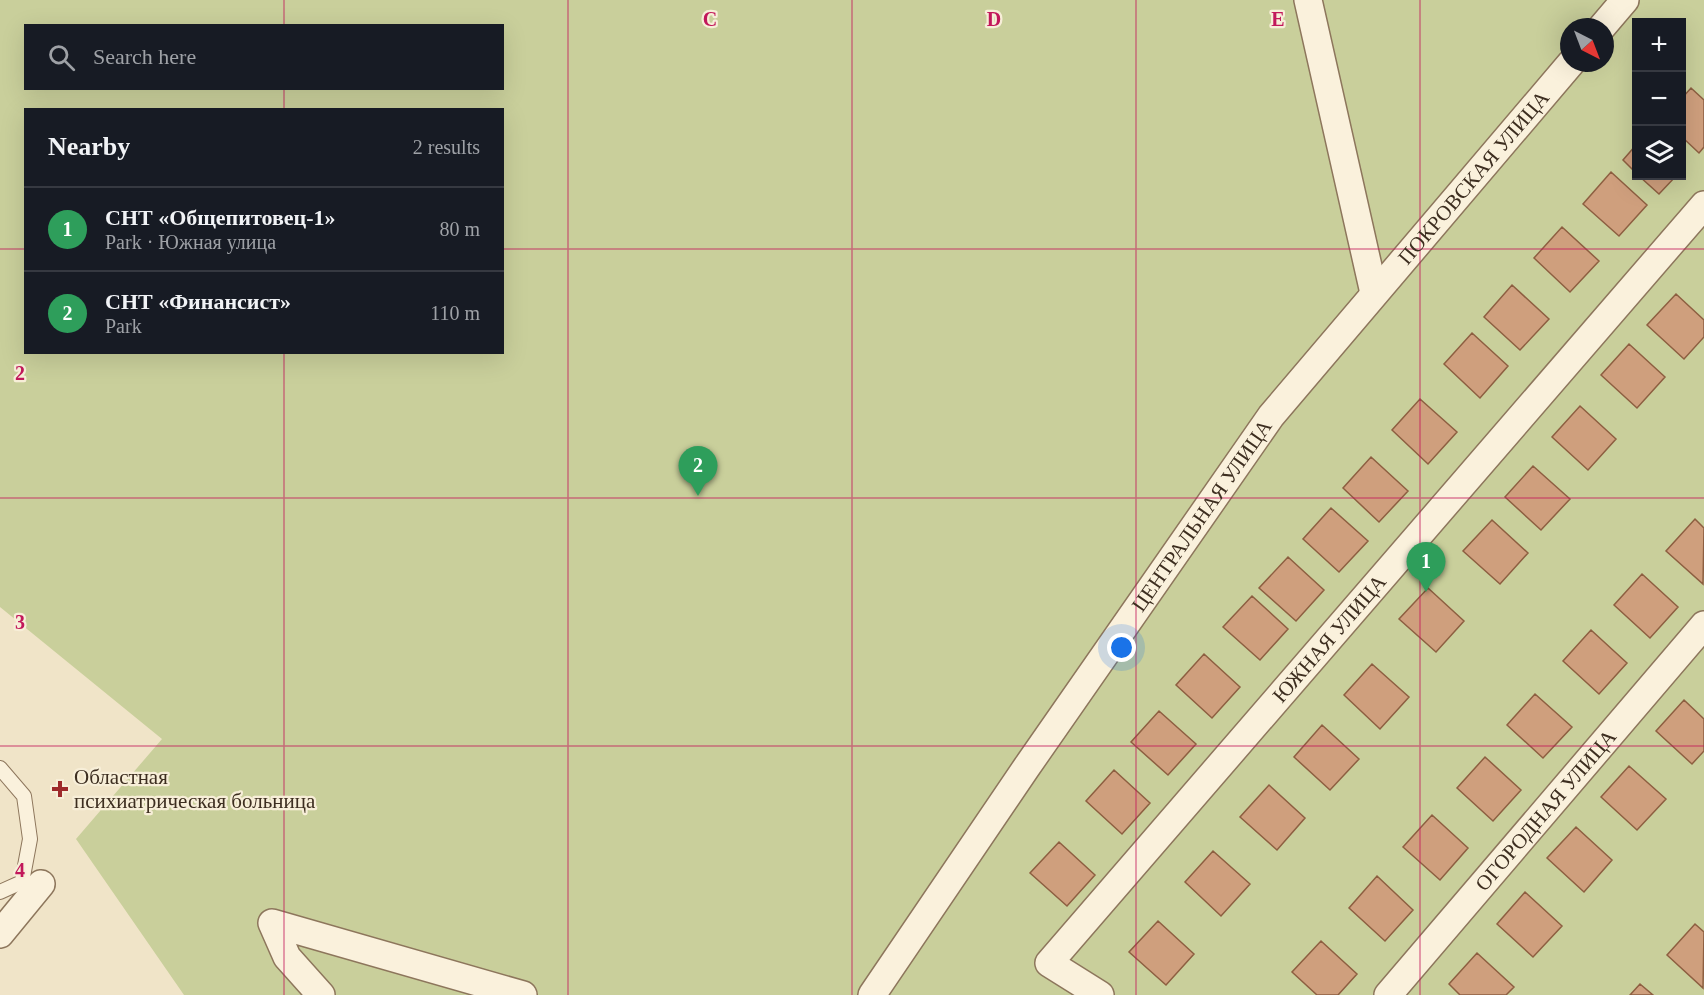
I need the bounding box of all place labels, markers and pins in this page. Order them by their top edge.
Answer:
pin: 2 [678,446,718,496]
pin: 1 [1406,542,1446,592]
place label: Областная психиатрическая больница [74,765,316,813]
marker: Областная психиатрическая больница [51,780,69,798]

